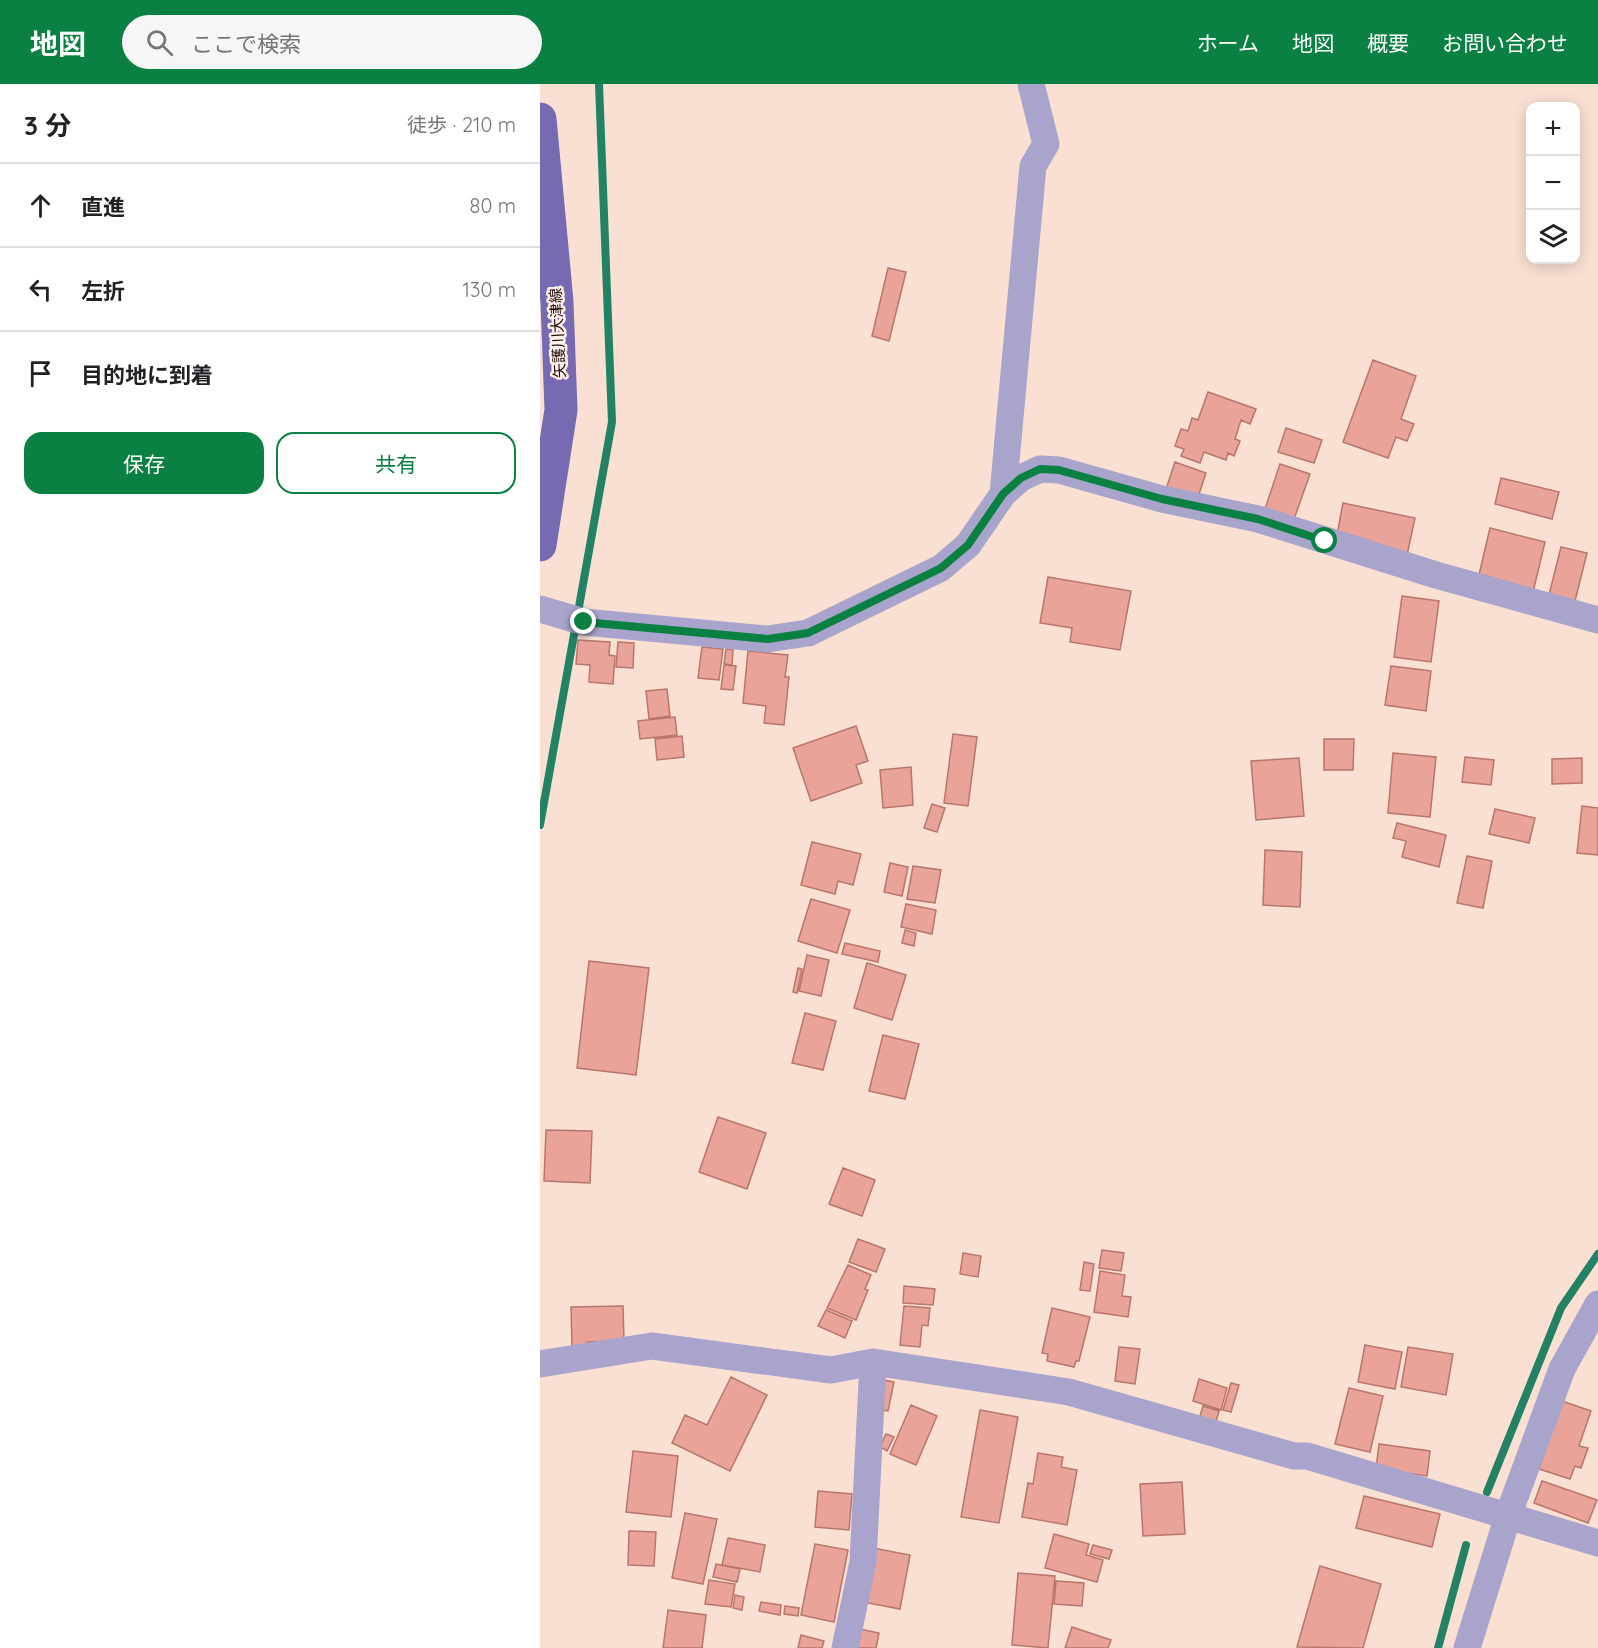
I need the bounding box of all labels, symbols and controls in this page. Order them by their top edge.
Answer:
search box [122,15,542,69]
text: 地図 [30,26,86,61]
icon: search [143,26,176,59]
text: ここで検索 [191,30,301,58]
text: ホーム [1197,30,1259,56]
text: 地図 [1292,30,1334,56]
text: 概要 [1367,30,1409,56]
text: お問い合わせ [1442,30,1568,56]
map controls [1526,102,1580,264]
button: + [1526,102,1580,156]
text: 3 分 [24,109,71,142]
text: 徒歩 · 210 m [407,112,516,137]
button: − [1526,156,1580,210]
icon: ahead [24,189,57,222]
text: 直進 [81,193,125,221]
text: 80 m [470,193,516,218]
button: layers [1526,210,1580,264]
icon: left [24,273,57,306]
text: 左折 [81,277,125,305]
text: 130 m [463,277,516,302]
street label: 矢護川大津線 [546,288,569,378]
icon: arrive [24,357,57,390]
text: 目的地に到着 [81,361,213,389]
button: 保存 [24,432,264,494]
button: 共有 [276,432,516,494]
route start [1311,527,1337,553]
route end [570,608,596,634]

